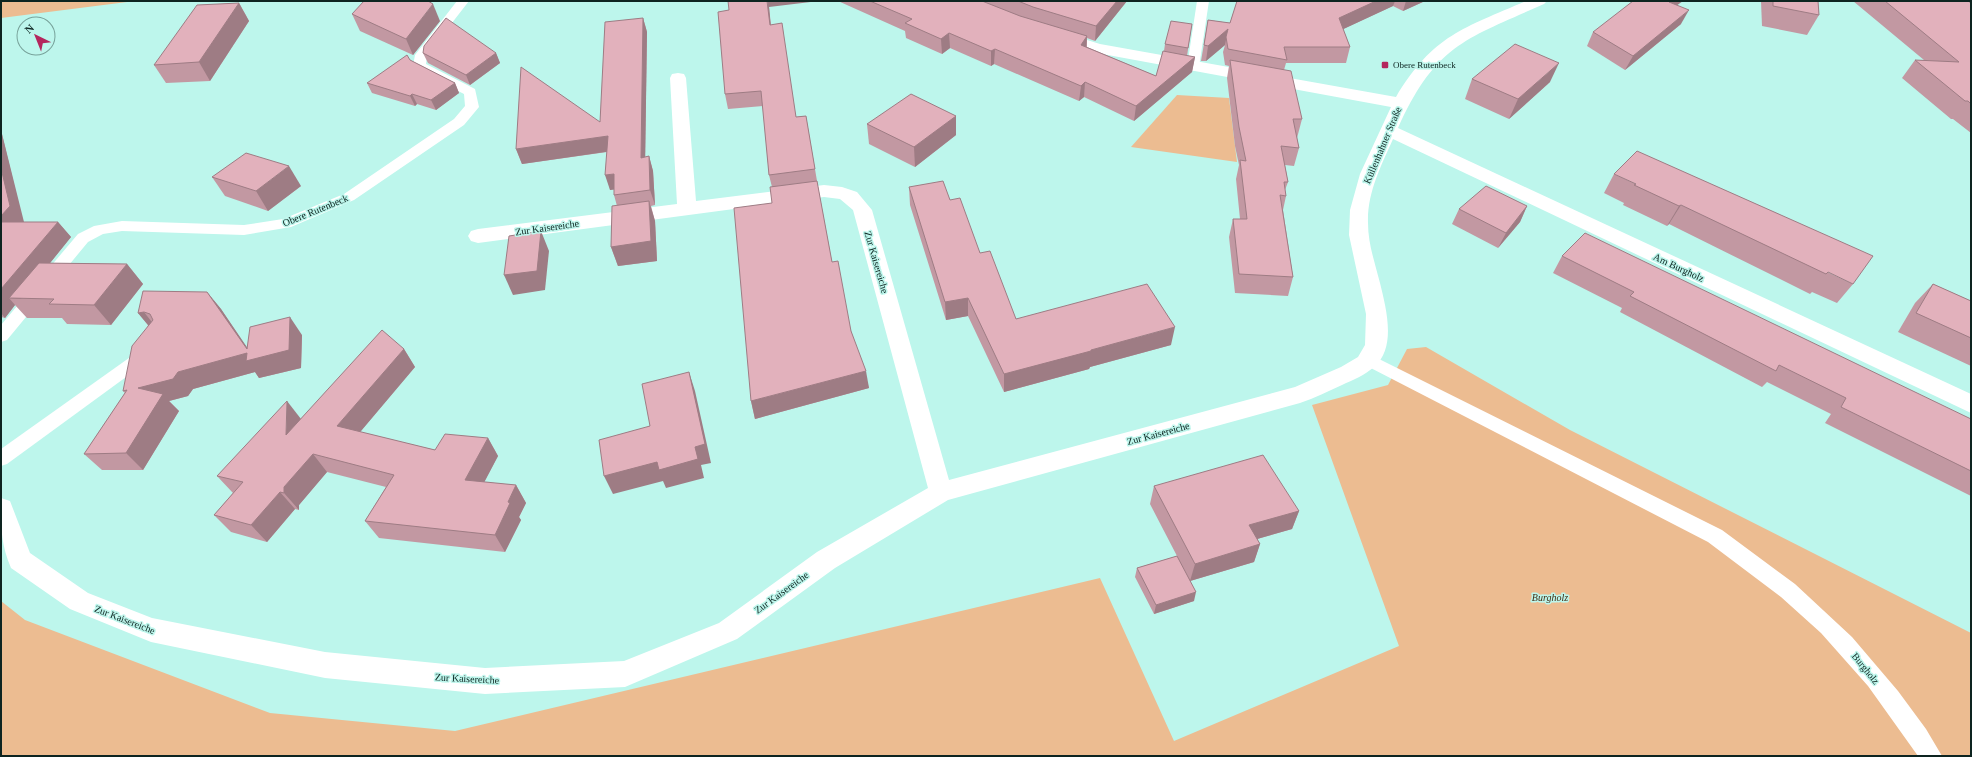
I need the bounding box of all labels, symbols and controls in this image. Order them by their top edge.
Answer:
north arrow [16,16,56,56]
text: N [22,22,36,36]
marker: Obere Rutenbeck [1380,60,1390,70]
place label: Obere Rutenbeck [1393,60,1456,70]
street label: Küllenhahner Straße [1361,105,1404,185]
street label: Obere Rutenbeck [281,192,350,229]
street label: Zur Kaisereiche [515,218,580,237]
street label: Zur Kaisereiche [862,230,891,295]
street label: Am Burgholz [1652,251,1706,284]
street label: Zur Kaisereiche [1126,420,1191,447]
street label: Zur Kaisereiche [752,569,811,616]
park label: Burgholz [1532,592,1568,603]
street label: Zur Kaisereiche [93,603,157,636]
street label: Burgholz [1850,650,1882,687]
street label: Zur Kaisereiche [435,671,500,686]

